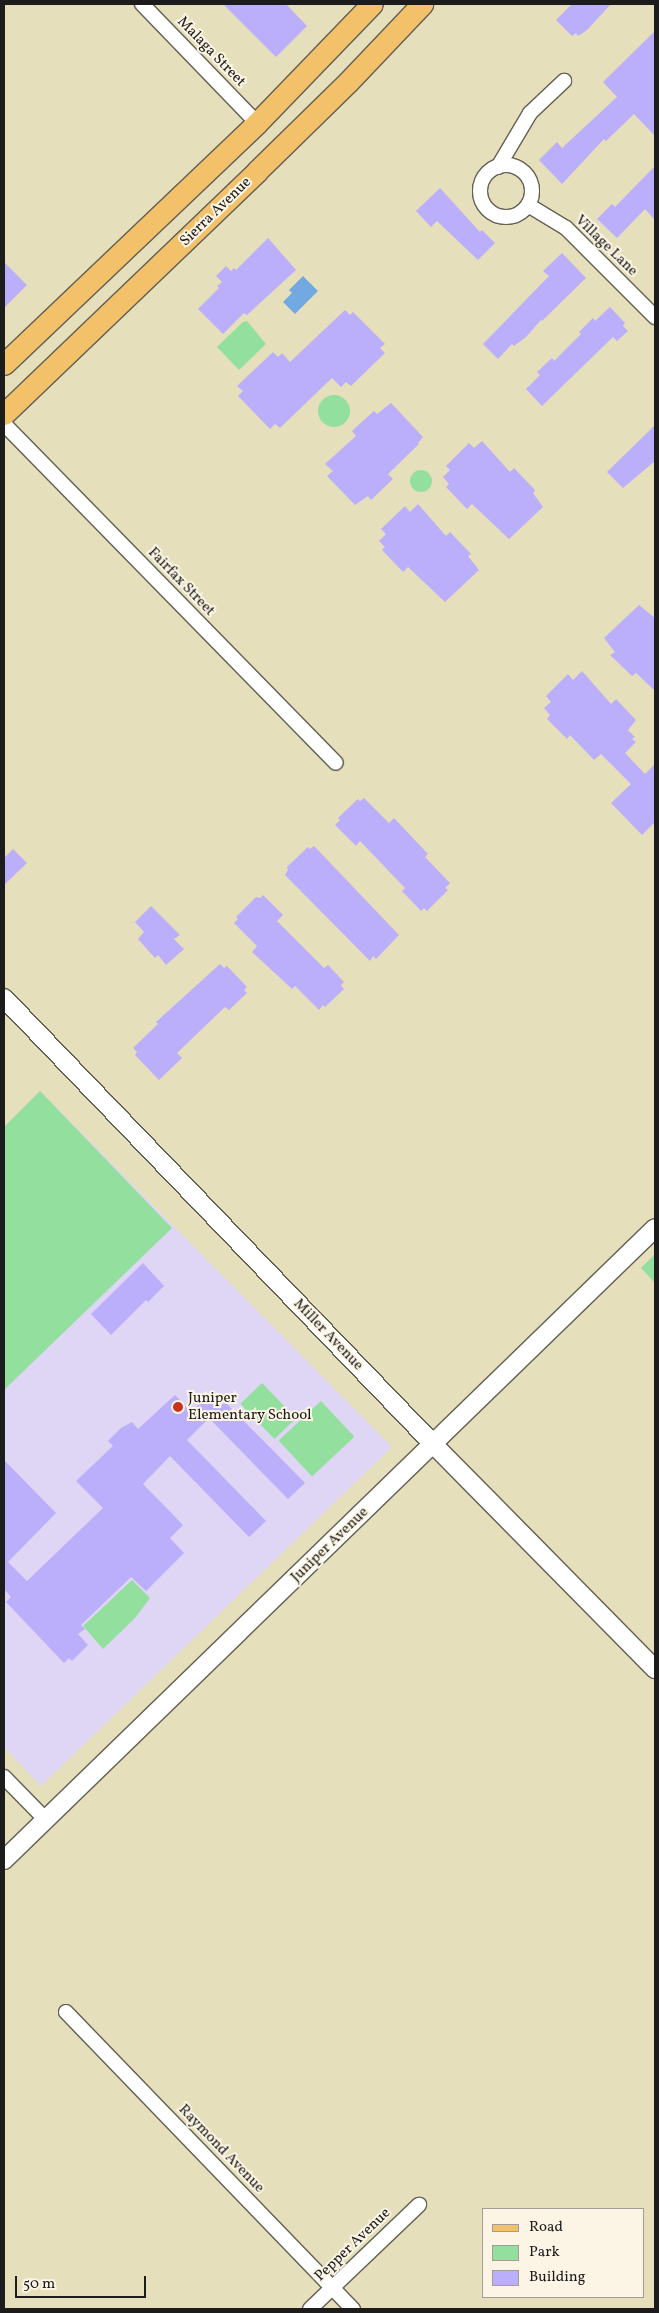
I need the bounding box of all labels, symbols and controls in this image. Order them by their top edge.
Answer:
street label: Malaga Street [173,13,249,91]
street label: Sierra Avenue [177,174,255,250]
street label: Village Lane [571,212,641,280]
street label: Fairfax Street [144,544,218,620]
street label: Miller Avenue [289,1295,367,1375]
place label: Juniper Elementary School [188,1389,312,1424]
marker: Juniper Elementary School [172,1401,184,1413]
street label: Juniper Avenue [287,1503,373,1587]
street label: Raymond Avenue [174,2101,268,2197]
street label: Pepper Avenue [311,2204,395,2286]
legend [482,2208,644,2298]
text: Road [529,2217,563,2238]
text: Park [529,2242,560,2263]
scale bar [18,2266,149,2298]
text: Building [529,2267,585,2288]
text: 50 m [23,2274,55,2295]

